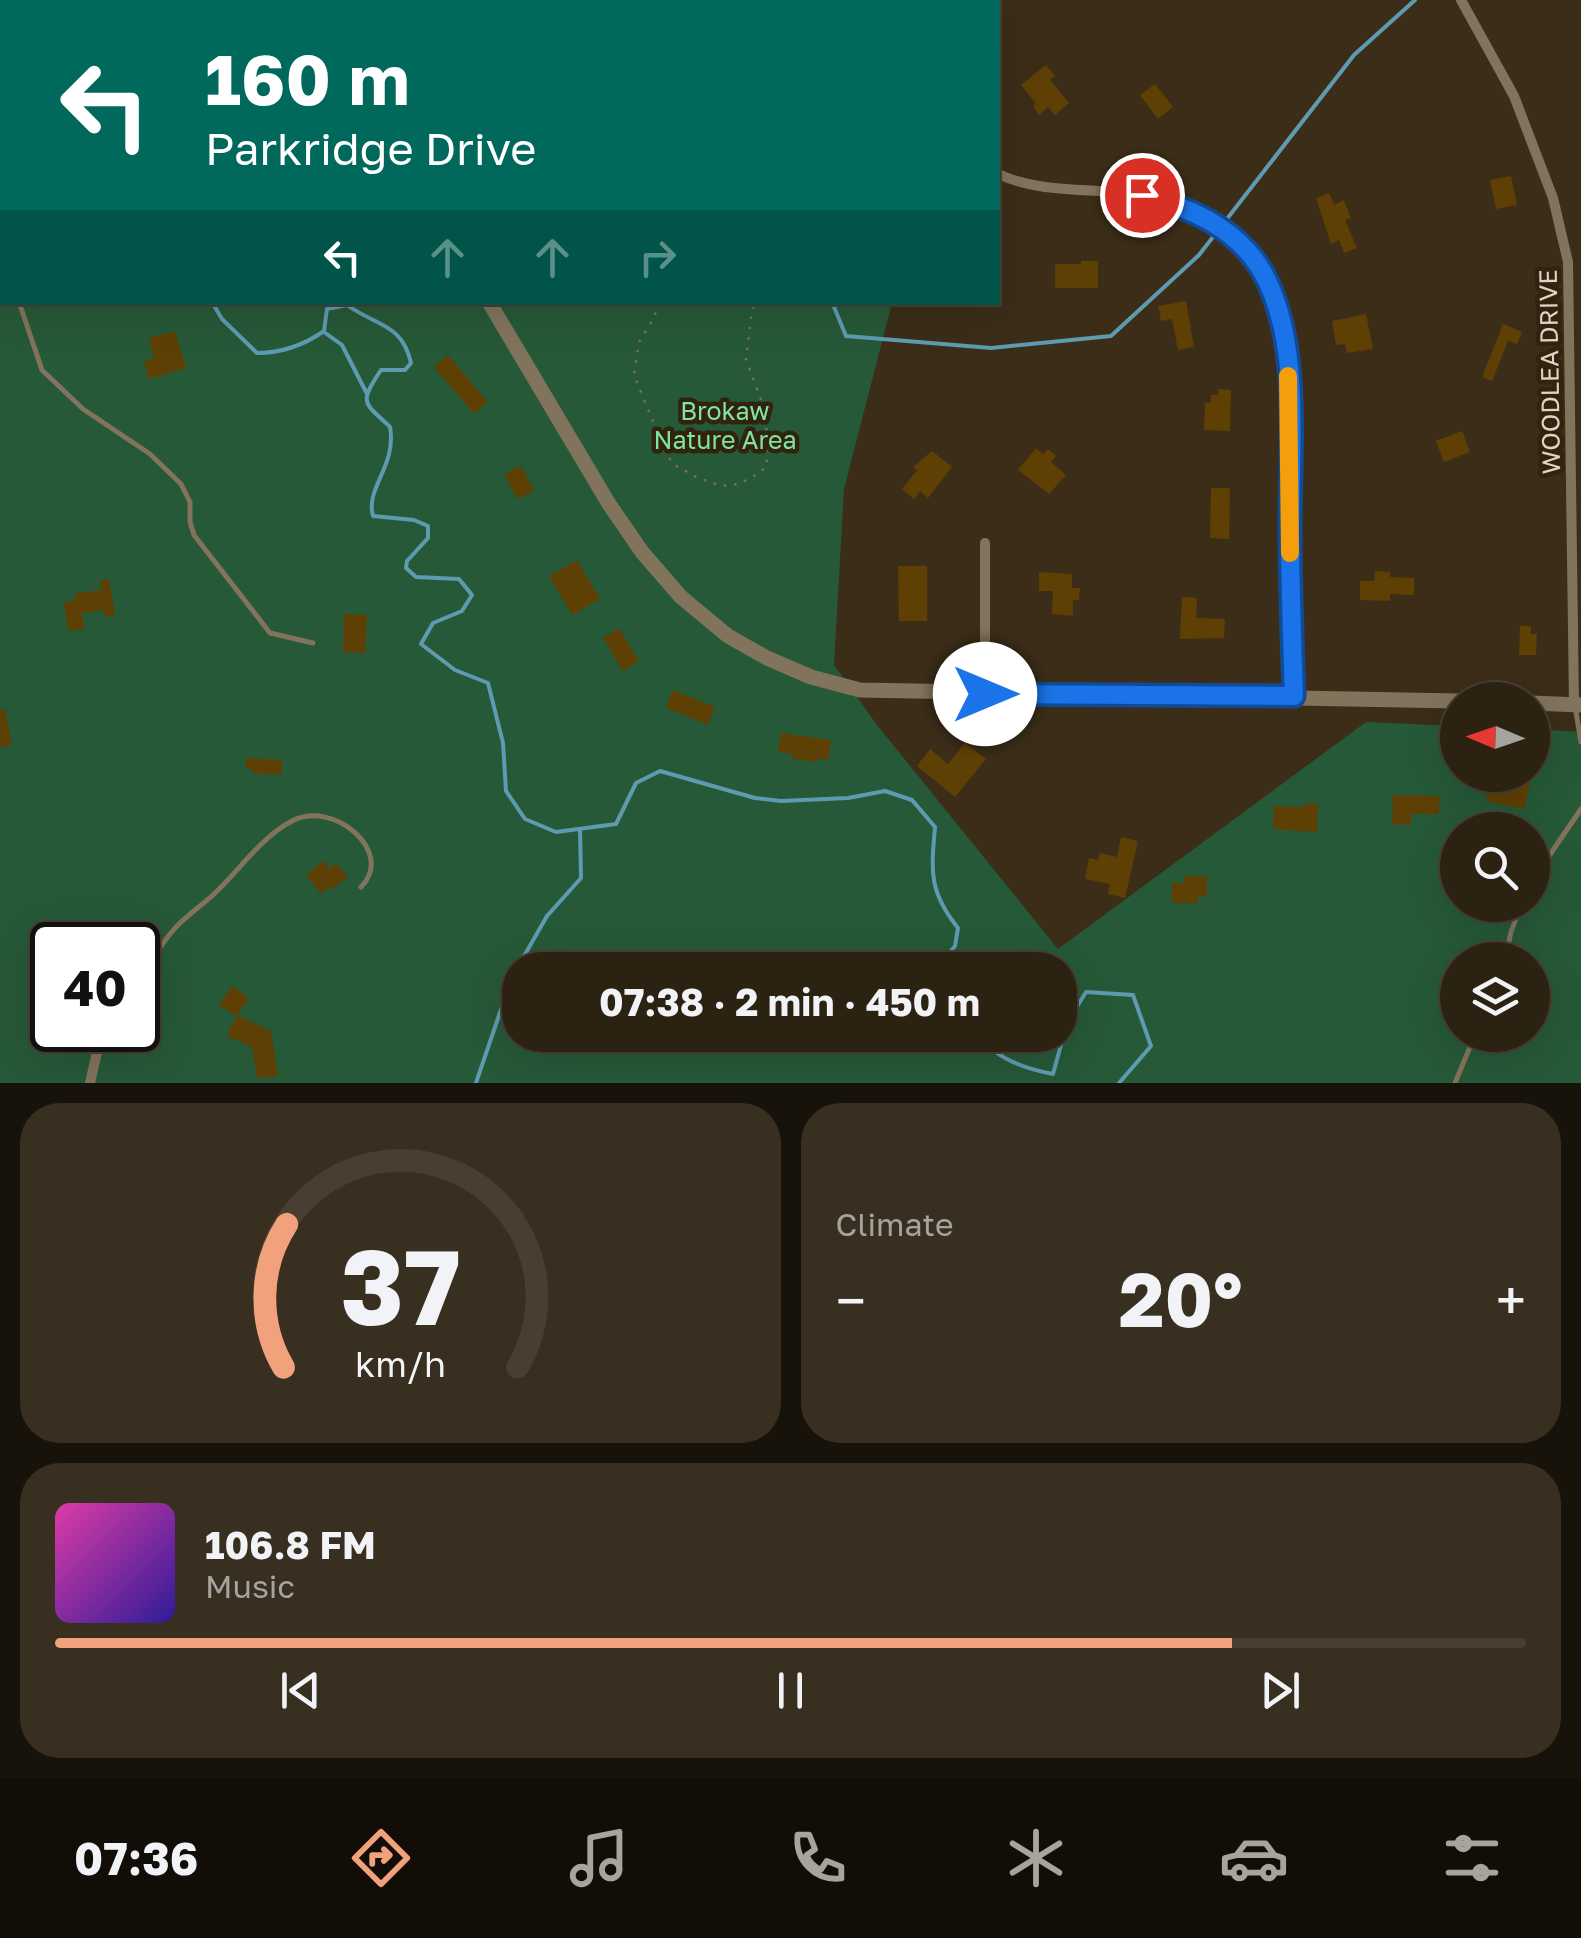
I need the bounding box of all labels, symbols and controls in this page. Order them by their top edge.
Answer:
text: 160 m [205,36,410,120]
icon: left [40,40,170,170]
text: Parkridge Drive [205,121,536,175]
pin [1100,153,1185,238]
icon: arrive [1115,168,1170,223]
icon: left [315,230,370,285]
icon: ahead [420,230,475,285]
icon: ahead [525,230,580,285]
icon: right [630,230,685,285]
street label: WOODLEA DRIVE [1532,269,1566,475]
park label: Brokaw Nature Area [653,395,797,455]
position arrow [933,642,1037,746]
north arrow [1440,682,1550,792]
map controls [1440,682,1550,1052]
button: search [1440,812,1550,922]
speed limit sign: 40 [30,922,160,1052]
button: layers [1440,942,1550,1052]
text: 07:38 · 2 min · 450 m [599,979,980,1024]
text: Climate [836,1205,954,1243]
text: 37 [340,1223,460,1348]
text: 20° [1119,1253,1243,1344]
text: − [836,1267,866,1333]
text: + [1496,1267,1526,1333]
text: km/h [355,1342,446,1385]
text: 106.8 FM [205,1522,376,1567]
text: Music [205,1567,295,1605]
icon: previous [273,1663,328,1718]
icon: pause [763,1663,818,1718]
icon: next [1253,1663,1308,1718]
icon: directions [346,1823,416,1893]
icon: music [564,1823,634,1893]
icon: phone [783,1823,853,1893]
icon: climate [1001,1823,1071,1893]
icon: car [1219,1823,1289,1893]
icon: filters [1437,1823,1507,1893]
text: 07:36 [74,1831,198,1885]

